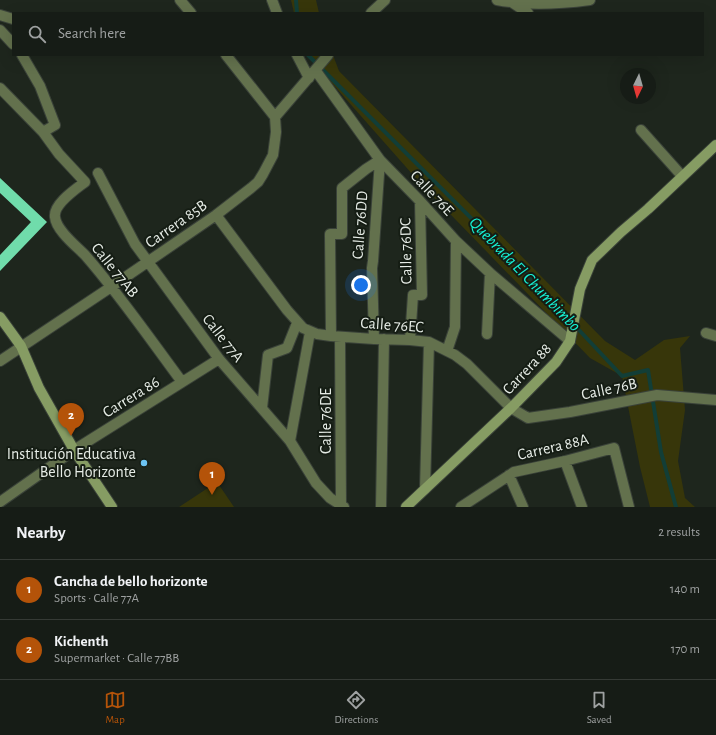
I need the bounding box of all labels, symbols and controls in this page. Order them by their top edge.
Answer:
search box [12,12,704,56]
icon: search [26,23,48,45]
text: Search here [58,26,126,41]
north arrow [620,68,656,104]
street label: Calle 76E [407,167,457,219]
street label: Calle 76DD [350,190,370,260]
street label: Carrera 85B [142,197,210,251]
water label: Quebrada El Chumbimbo [465,214,584,335]
street label: Calle 76DC [397,218,415,284]
street label: Calle 77AB [88,240,142,300]
your location [351,275,371,295]
street label: Calle 77A [199,311,247,365]
street label: Calle 76EC [360,315,424,335]
street label: Carrera 88 [500,340,554,398]
street label: Carrera 86 [100,373,162,421]
street label: Calle 76B [580,375,638,403]
street label: Calle 76DE [318,388,334,454]
pin: 2 [58,403,84,436]
street label: Carrera 88A [516,431,590,463]
place label: Institución Educativa Bello Horizonte [7,446,136,480]
marker: Institución Educativa Bello Horizonte [139,458,149,468]
pin: 1 [199,462,225,495]
text: Nearby [16,524,66,541]
text: 2 results [658,526,700,539]
text: Cancha de bello horizonte [54,574,208,589]
text: 1 [27,583,31,596]
text: 140 m [670,583,700,596]
text: Sports · Calle 77A [54,592,139,605]
text: Kichenth [54,634,108,649]
text: 2 [26,643,32,656]
text: 170 m [671,643,700,656]
text: Supermarket · Calle 77BB [54,652,179,665]
tab: Map [104,689,126,726]
tab: Directions [334,689,378,726]
tab: Saved [587,689,612,726]

